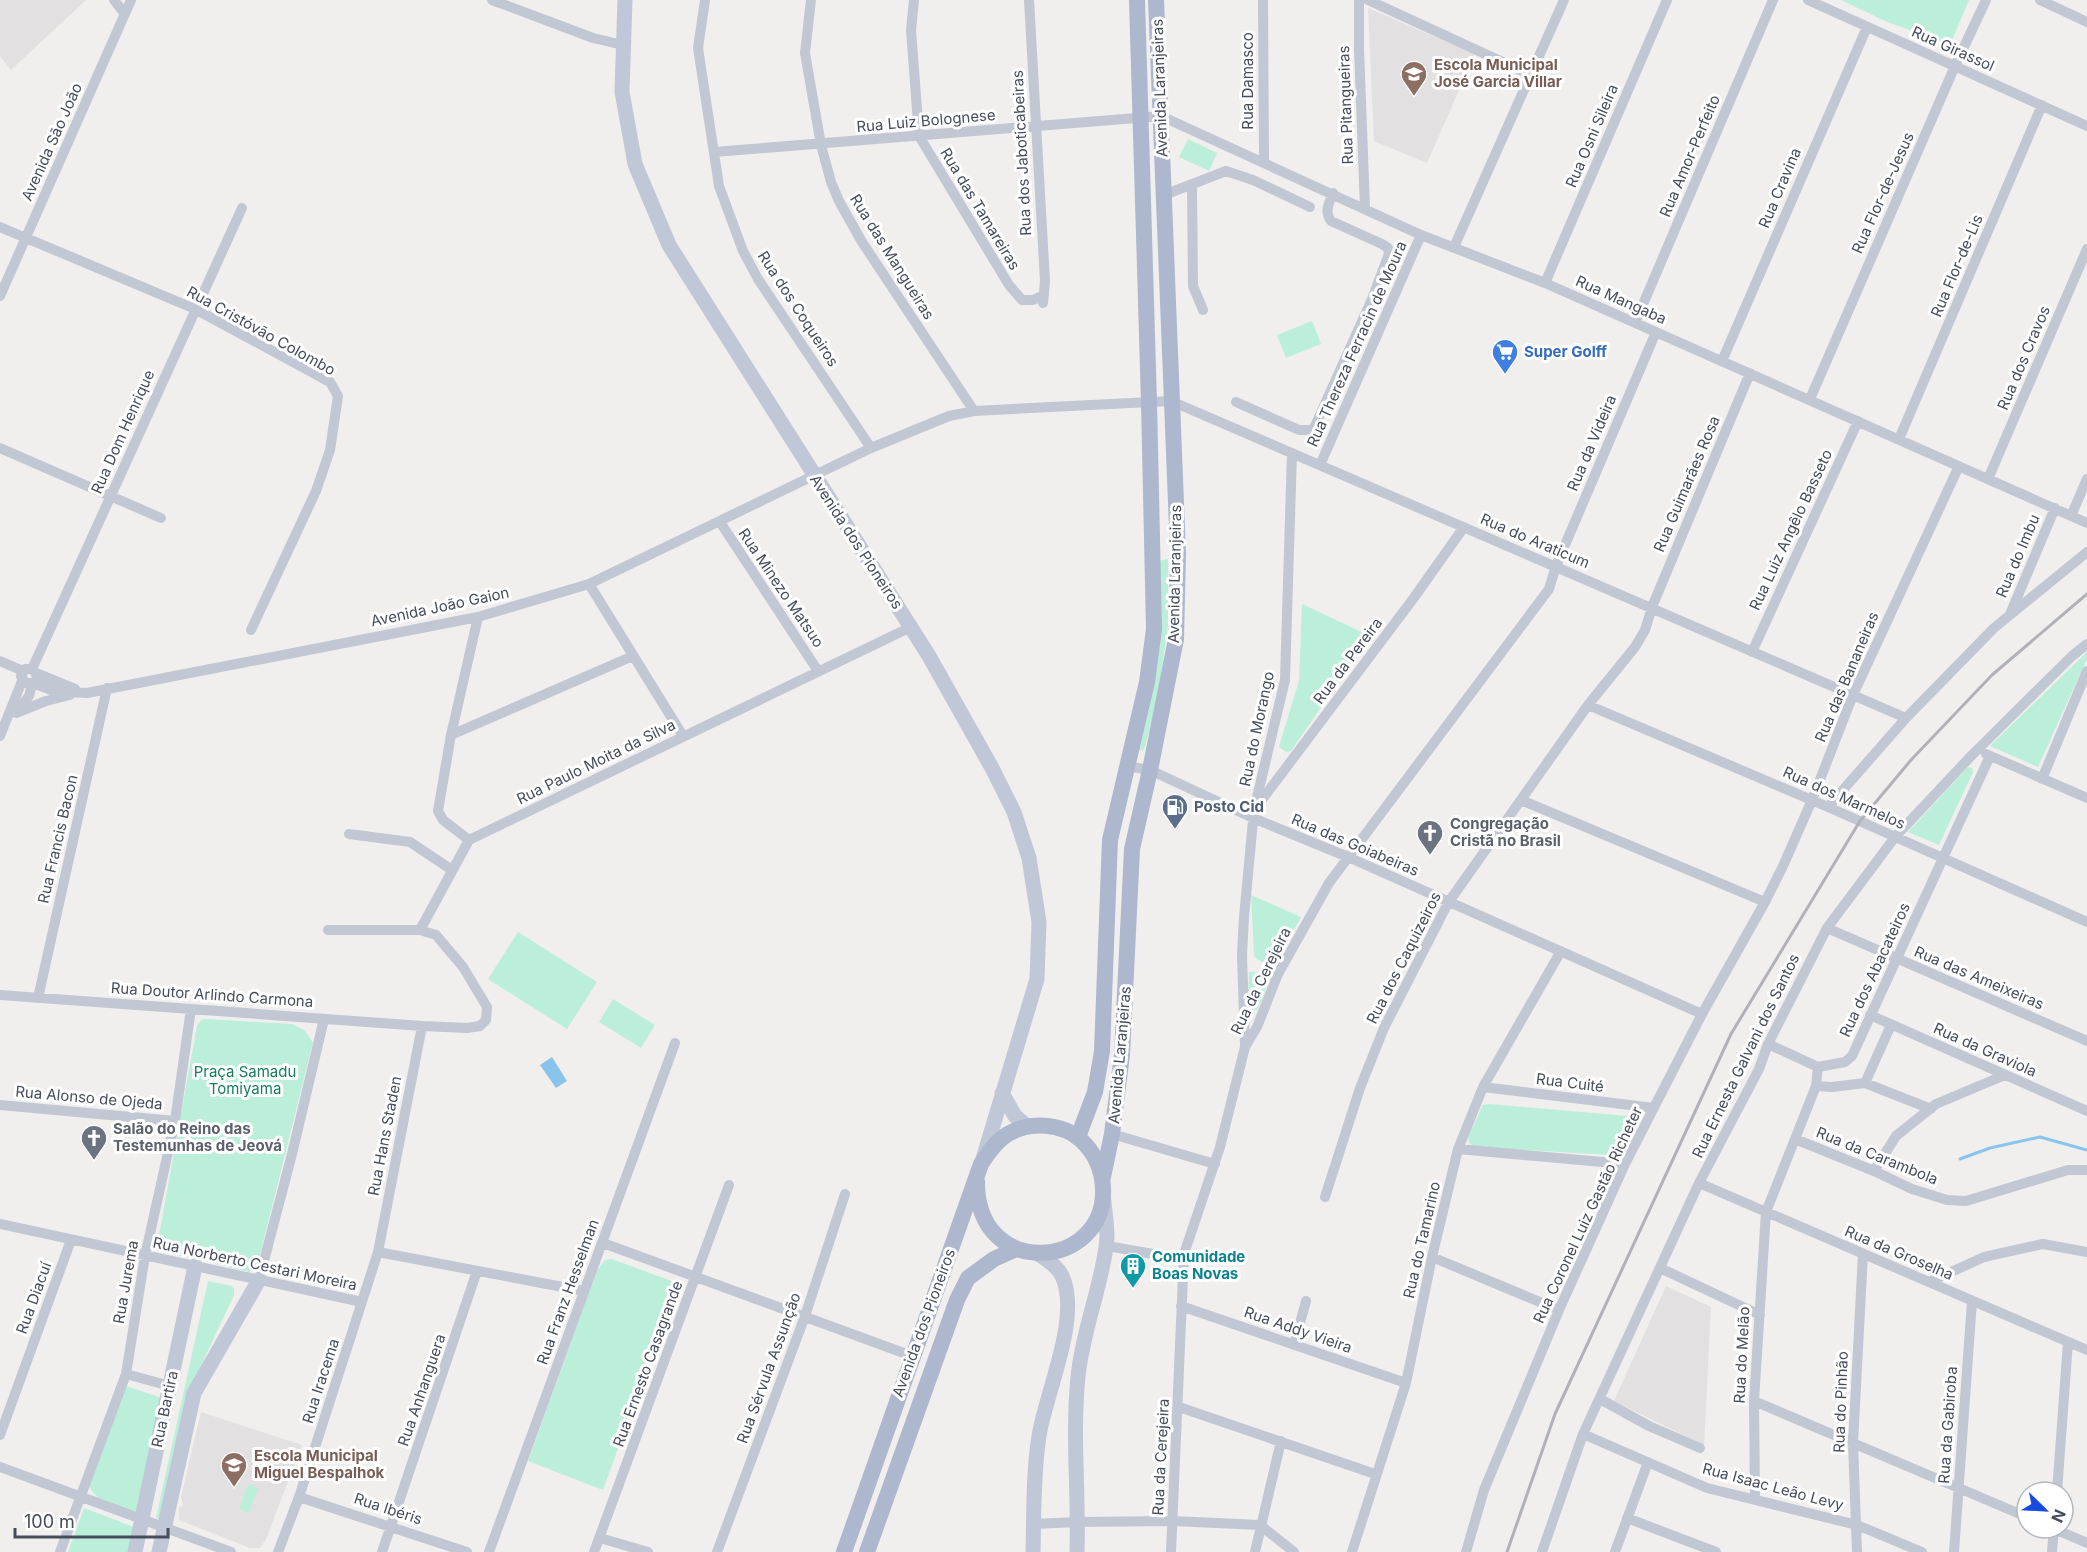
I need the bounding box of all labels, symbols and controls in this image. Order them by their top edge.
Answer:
street label: Avenida Laranjeiras [1148,18,1171,157]
street label: Rua Girassol [1909,22,1998,75]
street label: Rua Damasco [1238,32,1257,130]
street label: Rua Pitangueiras [1334,45,1357,165]
place label: Escola Municipal José Garcia Villar [1434,55,1562,91]
school or university icon: Escola Municipal José Garcia Villar [1399,59,1429,97]
street label: Rua dos Jaboticabeiras [1008,70,1035,236]
street label: Avenida São João [17,80,86,204]
street label: Rua Osni Sileira [1561,81,1622,190]
street label: Rua Amor-Perfeito [1655,92,1724,220]
street label: Rua Luiz Bolognese [856,105,996,136]
street label: Rua Flor-de-Jesus [1847,129,1918,256]
street label: Rua das Tamareiras [936,144,1024,273]
street label: Rua Cravina [1754,145,1805,231]
street label: Rua das Mangueiras [846,191,939,323]
street label: Rua Flor-de-Lis [1926,212,1987,320]
street label: Rua Thereza Ferracin de Moura [1302,238,1411,450]
street label: Rua dos Coqueiros [754,247,843,370]
street label: Rua Mangaba [1573,271,1670,328]
street label: Rua Cristóvão Colombo [184,282,339,379]
street label: Rua dos Cravos [1993,303,2054,413]
supermarket icon: Super Golff [1490,337,1520,375]
place label: Super Golff [1524,342,1607,361]
street label: Rua Dom Henrique [87,367,158,497]
street label: Rua da Videira [1563,392,1620,494]
street label: Rua Guimarães Rosa [1649,413,1724,555]
street label: Rua Luiz Angêlo Basseto [1745,446,1836,613]
street label: Avenida dos Pioneiros [806,471,907,613]
street label: Avenida Laranjeiras [1164,505,1185,643]
street label: Rua do Araticum [1478,509,1593,572]
street label: Rua do Imbu [1991,511,2044,600]
street label: Rua Minezo Matsuo [735,525,828,651]
street label: Avenida João Gaion [369,583,511,630]
street label: Rua das Bananeiras [1811,609,1883,745]
street label: Rua da Pereira [1309,614,1386,708]
street label: Rua do Morango [1235,670,1278,788]
street label: Rua Paulo Moita da Silva [513,715,678,808]
street label: Rua dos Marmelos [1780,762,1908,833]
street label: Rua Francis Bacon [33,773,82,905]
fuel station icon: Posto Cid [1160,792,1190,830]
place label: Posto Cid [1194,797,1264,816]
street label: Rua das Goiabeiras [1289,809,1422,880]
place label: Congregação Cristã no Brasil [1450,814,1561,850]
church icon: Congregação Cristã no Brasil [1415,818,1445,856]
street label: Rua dos Caquizeiros [1362,889,1445,1027]
street label: Rua dos Abacateiros [1835,899,1914,1040]
street label: Rua da Cerejeira [1226,924,1295,1037]
street label: Rua das Ameixeiras [1912,942,2047,1013]
street label: Rua Ernesta Galvani dos Santos [1688,950,1803,1161]
street label: Rua Doutor Arlindo Carmona [110,978,314,1011]
street label: Avenida Laranjeiras [1104,985,1135,1125]
street label: Rua da Graviola [1931,1018,2040,1081]
park label: Praça Samadu Tomiyama [194,1062,296,1098]
street label: Rua Cuité [1535,1069,1605,1096]
street label: Rua Hans Staden [364,1074,405,1197]
street label: Rua Alonso de Ojeda [15,1082,163,1113]
street label: Rua Coronel Luiz Gastão Richeter [1529,1103,1646,1326]
place label: Salão do Reino das Testemunhas de Jeová [113,1119,282,1155]
street label: Rua da Carambola [1813,1122,1941,1189]
church icon: Salão do Reino das Testemunhas de Jeová [79,1123,109,1161]
street label: Rua do Tamarino [1399,1180,1444,1300]
street label: Rua Franz Hesselman [532,1216,603,1367]
street label: Rua da Groselha [1842,1221,1956,1284]
street label: Rua Norberto Cestari Moreira [151,1233,359,1294]
street label: Rua Jurema [109,1239,142,1325]
street label: Avenida dos Pioneiros [888,1246,959,1400]
place label: Comunidade Boas Novas [1152,1247,1245,1283]
building icon: Comunidade Boas Novas [1118,1251,1148,1289]
street label: Rua Diacuí [12,1259,55,1336]
street label: Rua Ernesto Casagrande [609,1278,686,1449]
street label: Rua Sérvula Assunção [732,1290,805,1446]
street label: Rua Addy Vieira [1242,1302,1355,1357]
street label: Rua do Melão [1729,1306,1754,1404]
street label: Rua Anhanguera [393,1331,450,1448]
street label: Rua Iracema [298,1336,343,1426]
street label: Rua do Pinhão [1829,1351,1852,1453]
street label: Rua da Gabiroba [1934,1366,1961,1484]
street label: Rua Bartira [147,1369,182,1449]
street label: Rua da Cerejeira [1148,1398,1173,1516]
place label: Escola Municipal Miguel Bespalhok [254,1446,385,1482]
school or university icon: Escola Municipal Miguel Bespalhok [219,1450,249,1488]
street label: Rua Isaac Leão Levy [1700,1459,1846,1515]
north arrow [2015,1480,2075,1540]
street label: Rua Ibéris [352,1489,425,1528]
scale bar [15,1501,168,1539]
text: N [2047,1506,2070,1526]
text: 100 m [24,1511,75,1532]

